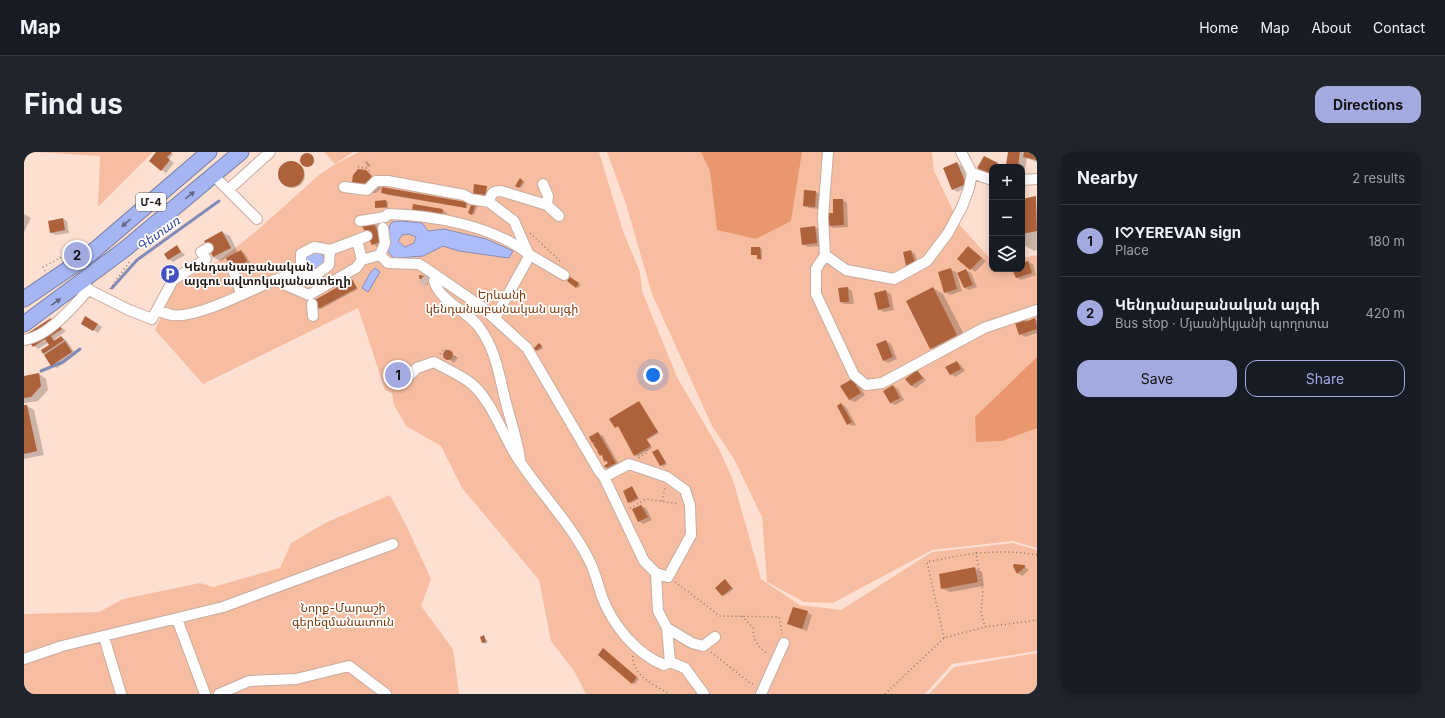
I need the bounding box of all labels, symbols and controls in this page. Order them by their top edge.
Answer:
text: Map [20,16,61,39]
text: Home [1199,19,1238,36]
text: Map [1260,19,1290,36]
text: About [1312,19,1351,36]
text: Contact [1373,19,1425,36]
button: Directions [1315,86,1421,123]
text: Find us [24,87,123,121]
map controls [989,164,1025,272]
button: + [989,164,1025,200]
text: Nearby [1077,168,1138,188]
text: 2 results [1352,170,1405,186]
one-way arrow [185,190,196,199]
road number: Մ-4 [136,193,166,211]
button: − [989,200,1025,236]
water label: Գետառ [133,211,184,254]
one-way arrow [121,219,131,228]
text: I♡YEREVAN sign [1115,223,1241,242]
text: 1 [1087,233,1093,249]
text: 180 m [1368,233,1405,249]
button: layers [989,236,1025,272]
pin: 2 [64,240,90,270]
text: Place [1115,242,1149,258]
place label: Կենդանաբանական այգու ավտոկայանատեղի [184,259,351,288]
parking icon: Կենդանաբանական այգու ավտոկայանատեղի [159,263,181,285]
park label: Երևանի կենդանաբանական այգի [426,287,578,316]
text: Կենդանաբանական այգի [1115,295,1320,314]
one-way arrow [50,298,61,306]
text: 2 [1086,305,1094,321]
text: 420 m [1365,305,1405,321]
text: Bus stop · Մյասնիկյանի պողոտա [1115,315,1329,331]
pin: 1 [385,360,411,390]
button: Save [1077,360,1237,397]
button: Share [1245,360,1405,397]
your location [643,365,663,385]
park label: Նորք-Մարաշի գերեզմանատուն [292,600,394,629]

